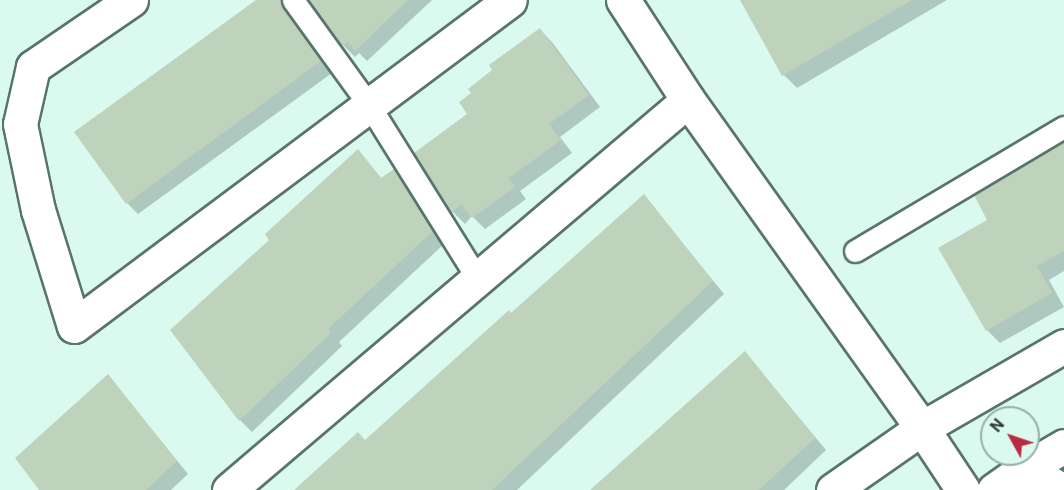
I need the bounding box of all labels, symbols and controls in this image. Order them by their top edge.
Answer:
north arrow [980,406,1040,466]
text: N [986,415,1008,436]

